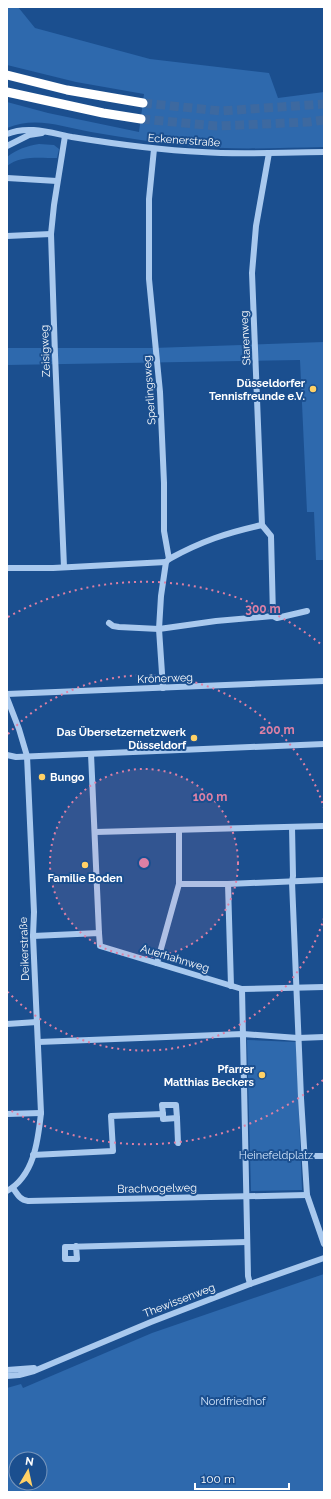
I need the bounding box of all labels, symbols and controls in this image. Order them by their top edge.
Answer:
street label: Eckenerstraße [147,131,221,150]
street label: Starenweg [238,310,253,366]
street label: Zeisigweg [38,325,53,377]
street label: Sperlingsweg [141,355,158,425]
place label: Düsseldorfer Tennisfreunde e.V. [209,377,306,403]
marker: Düsseldorfer Tennisfreunde e.V. [308,384,318,394]
text: 300 m [245,602,281,616]
street label: Krönerweg [137,671,193,686]
text: 200 m [259,723,295,737]
place label: Das Übersetzernetzwerk Düsseldorf [57,725,187,752]
marker: Das Übersetzernetzwerk Düsseldorf [189,733,199,743]
place label: Bungo [50,771,85,784]
marker: Bungo [37,772,47,782]
text: 100 m [193,790,227,804]
centre of rings [137,856,151,870]
marker: Familie Boden [80,860,90,870]
place label: Familie Boden [47,872,123,885]
street label: Deikerstraße [17,916,32,981]
street label: Auerhahnweg [139,942,211,975]
place label: Pfarrer Matthias Beckers [164,1063,255,1089]
marker: Pfarrer Matthias Beckers [257,1070,267,1080]
park label: Heinefeldplatz [239,1149,314,1162]
street label: Brachvogelweg [117,1181,197,1196]
street label: Thewissenweg [141,1281,217,1320]
park label: Nordfriedhof [200,1395,266,1408]
north arrow [8,1451,48,1491]
text: N [24,1455,35,1469]
scale bar [195,1465,289,1491]
text: 100 m [201,1472,235,1486]

